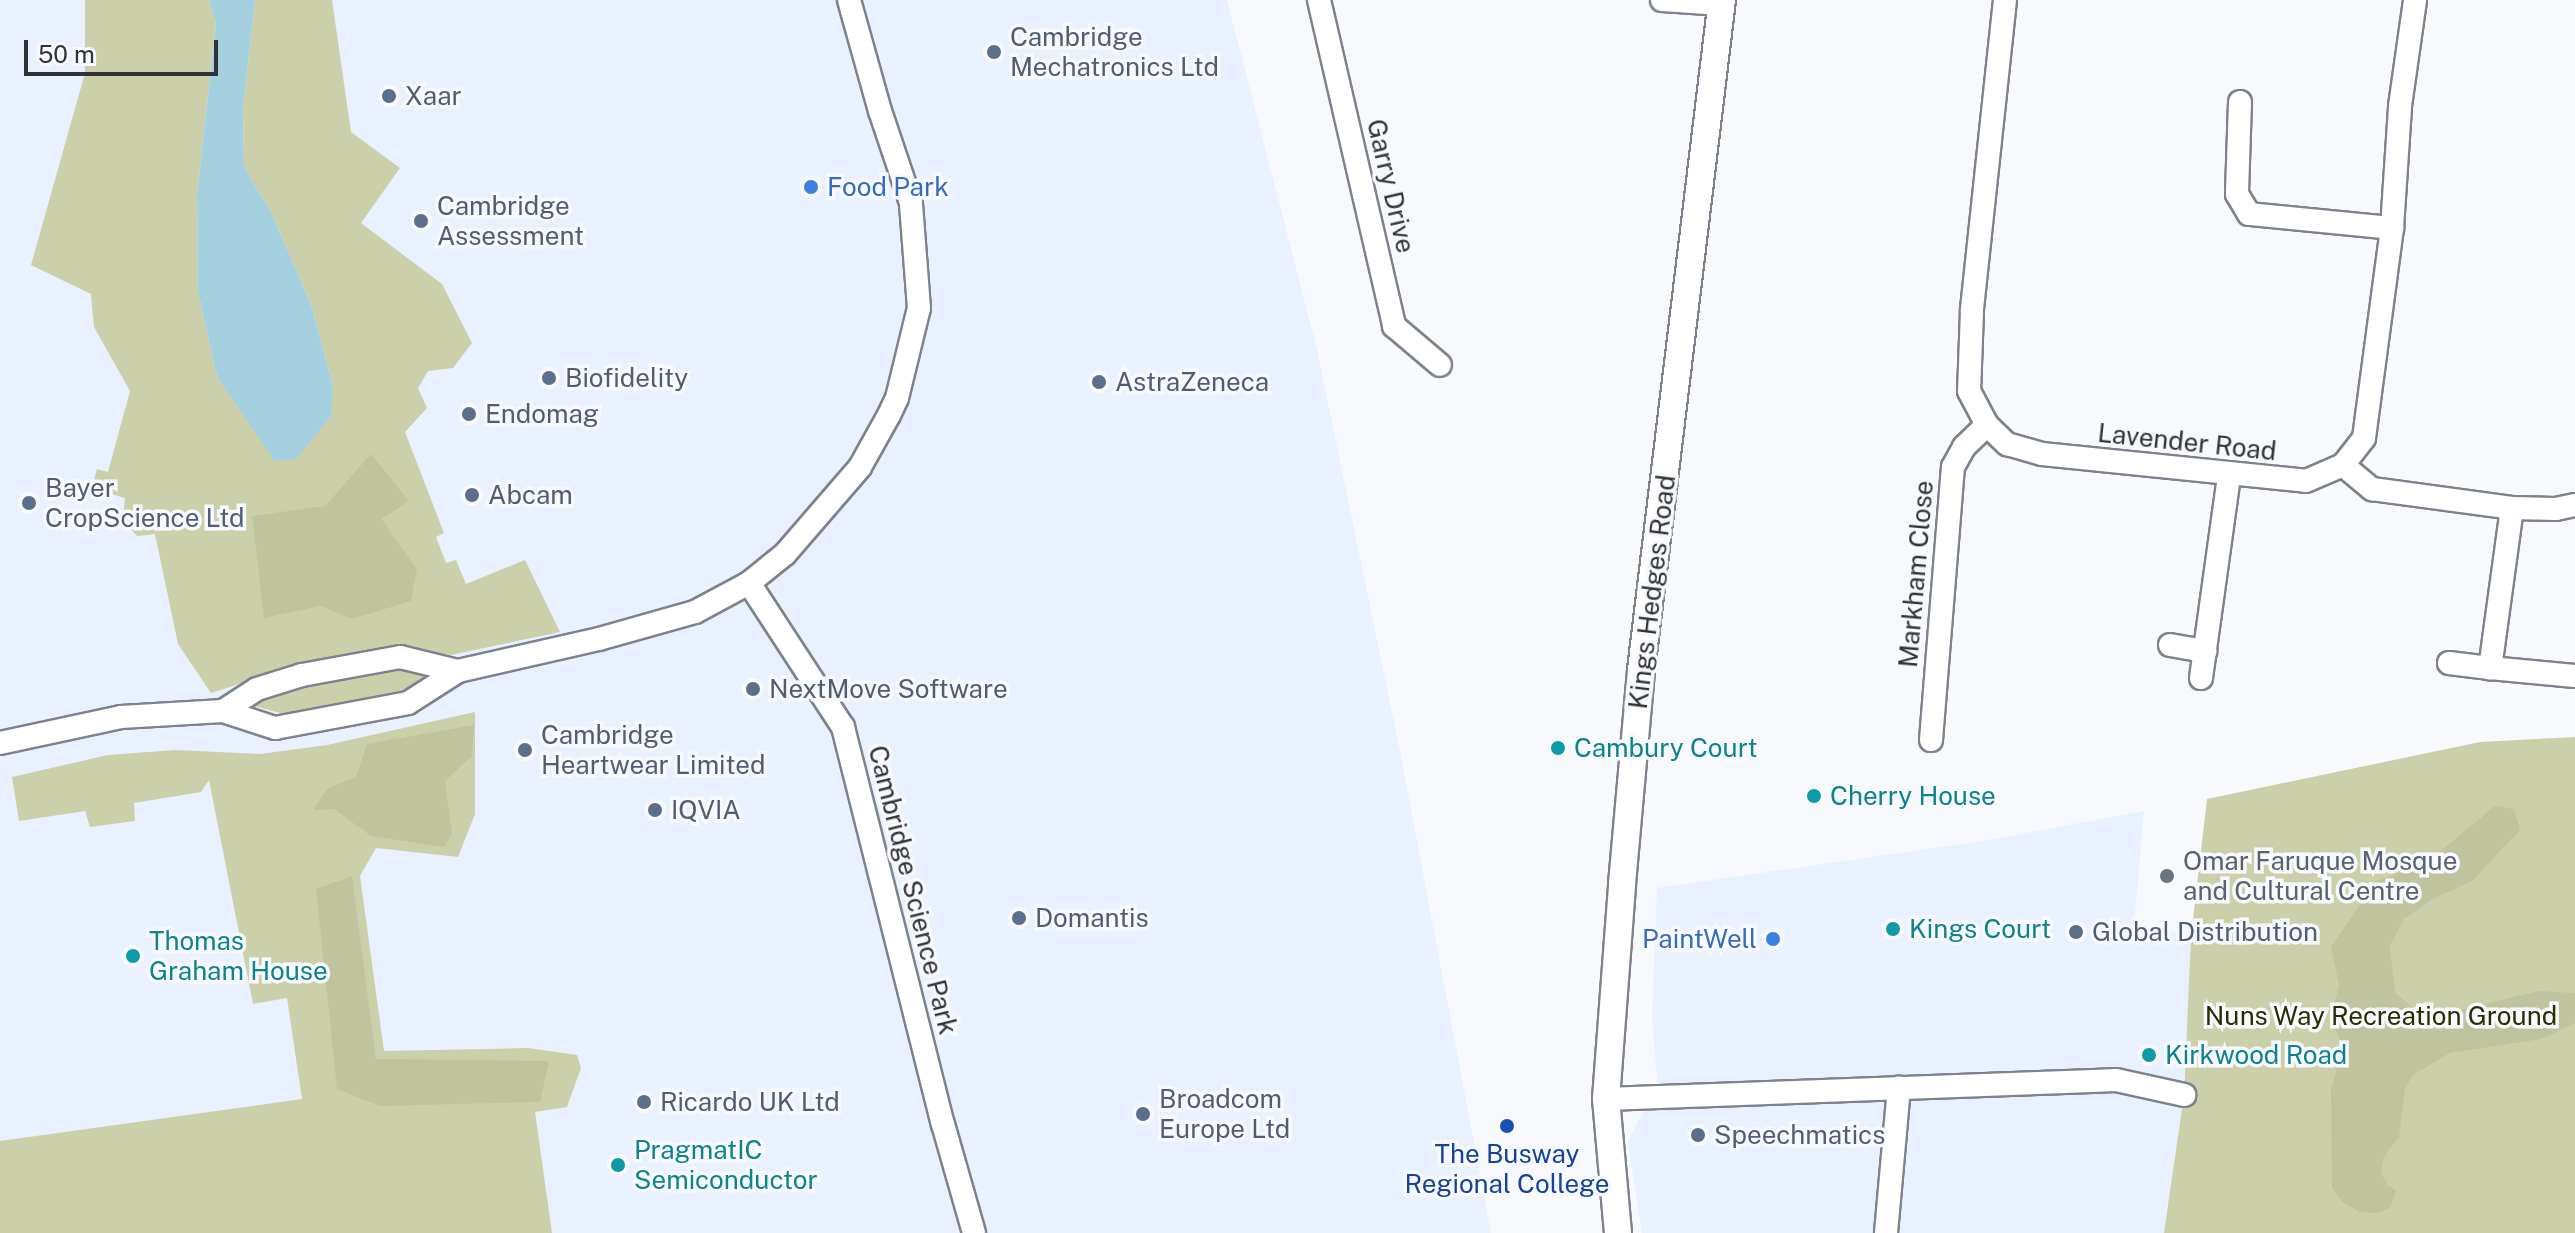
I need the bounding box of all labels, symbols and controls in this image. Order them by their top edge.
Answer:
place label: Cambridge Mechatronics Ltd [1010,21,1219,82]
scale bar [28,24,222,74]
text: 50 m [38,40,95,68]
marker: Cambridge Mechatronics Ltd [985,43,1003,61]
place label: Xaar [405,80,462,112]
marker: Xaar [380,87,398,105]
street label: Garry Drive [1360,116,1422,256]
place label: Food Park [827,171,949,203]
marker: Food Park [802,178,820,196]
place label: Cambridge Assessment [437,190,584,252]
marker: Cambridge Assessment [412,212,430,230]
place label: Biofidelity [565,362,688,394]
place label: AstraZeneca [1115,366,1269,398]
marker: Biofidelity [540,369,558,387]
marker: AstraZeneca [1090,373,1108,391]
place label: Endomag [485,398,599,430]
marker: Endomag [460,405,478,423]
street label: Lavender Road [2096,417,2278,467]
place label: Bayer CropScience Ltd [45,472,245,534]
street label: Kings Hedges Road [1622,473,1682,711]
place label: Abcam [488,479,573,511]
street label: Markham Close [1892,479,1940,669]
marker: Abcam [463,486,481,504]
marker: Bayer CropScience Ltd [20,494,38,512]
place label: NextMove Software [769,673,1008,705]
marker: NextMove Software [744,680,762,698]
place label: Cambridge Heartwear Limited [541,719,766,780]
place label: Cambury Court [1574,732,1758,764]
marker: Cambury Court [1549,739,1567,757]
marker: Cambridge Heartwear Limited [516,741,534,759]
street label: Cambridge Science Park [862,742,964,1038]
place label: Cherry House [1830,780,1996,812]
marker: Cherry House [1805,787,1823,805]
place label: IQVIA [671,794,741,826]
marker: IQVIA [646,801,664,819]
place label: Omar Faruque Mosque and Cultural Centre [2183,845,2458,906]
marker: Omar Faruque Mosque and Cultural Centre [2158,867,2176,885]
place label: Domantis [1035,902,1149,934]
marker: Domantis [1010,909,1028,927]
place label: Kings Court [1909,913,2051,945]
place label: Global Distribution [2092,916,2318,948]
marker: Kings Court [1884,920,1902,938]
place label: PaintWell [1642,923,1757,955]
marker: Global Distribution [2067,923,2085,941]
place label: Thomas Graham House [149,925,328,986]
marker: PaintWell [1764,930,1782,948]
marker: Thomas Graham House [124,947,142,965]
park label: Nuns Way Recreation Ground [2204,1000,2558,1032]
place label: Kirkwood Road [2165,1039,2347,1071]
marker: Kirkwood Road [2140,1046,2158,1064]
place label: Broadcom Europe Ltd [1159,1083,1290,1144]
place label: Ricardo UK Ltd [660,1086,840,1118]
marker: Ricardo UK Ltd [635,1093,653,1111]
marker: Broadcom Europe Ltd [1134,1105,1152,1123]
marker: The Busway Regional College [1498,1117,1516,1135]
place label: Speechmatics [1714,1119,1885,1151]
marker: Speechmatics [1689,1126,1707,1144]
place label: PragmatIC Semiconductor [634,1134,818,1196]
place label: The Busway Regional College [1404,1138,1610,1200]
marker: PragmatIC Semiconductor [609,1156,627,1174]

